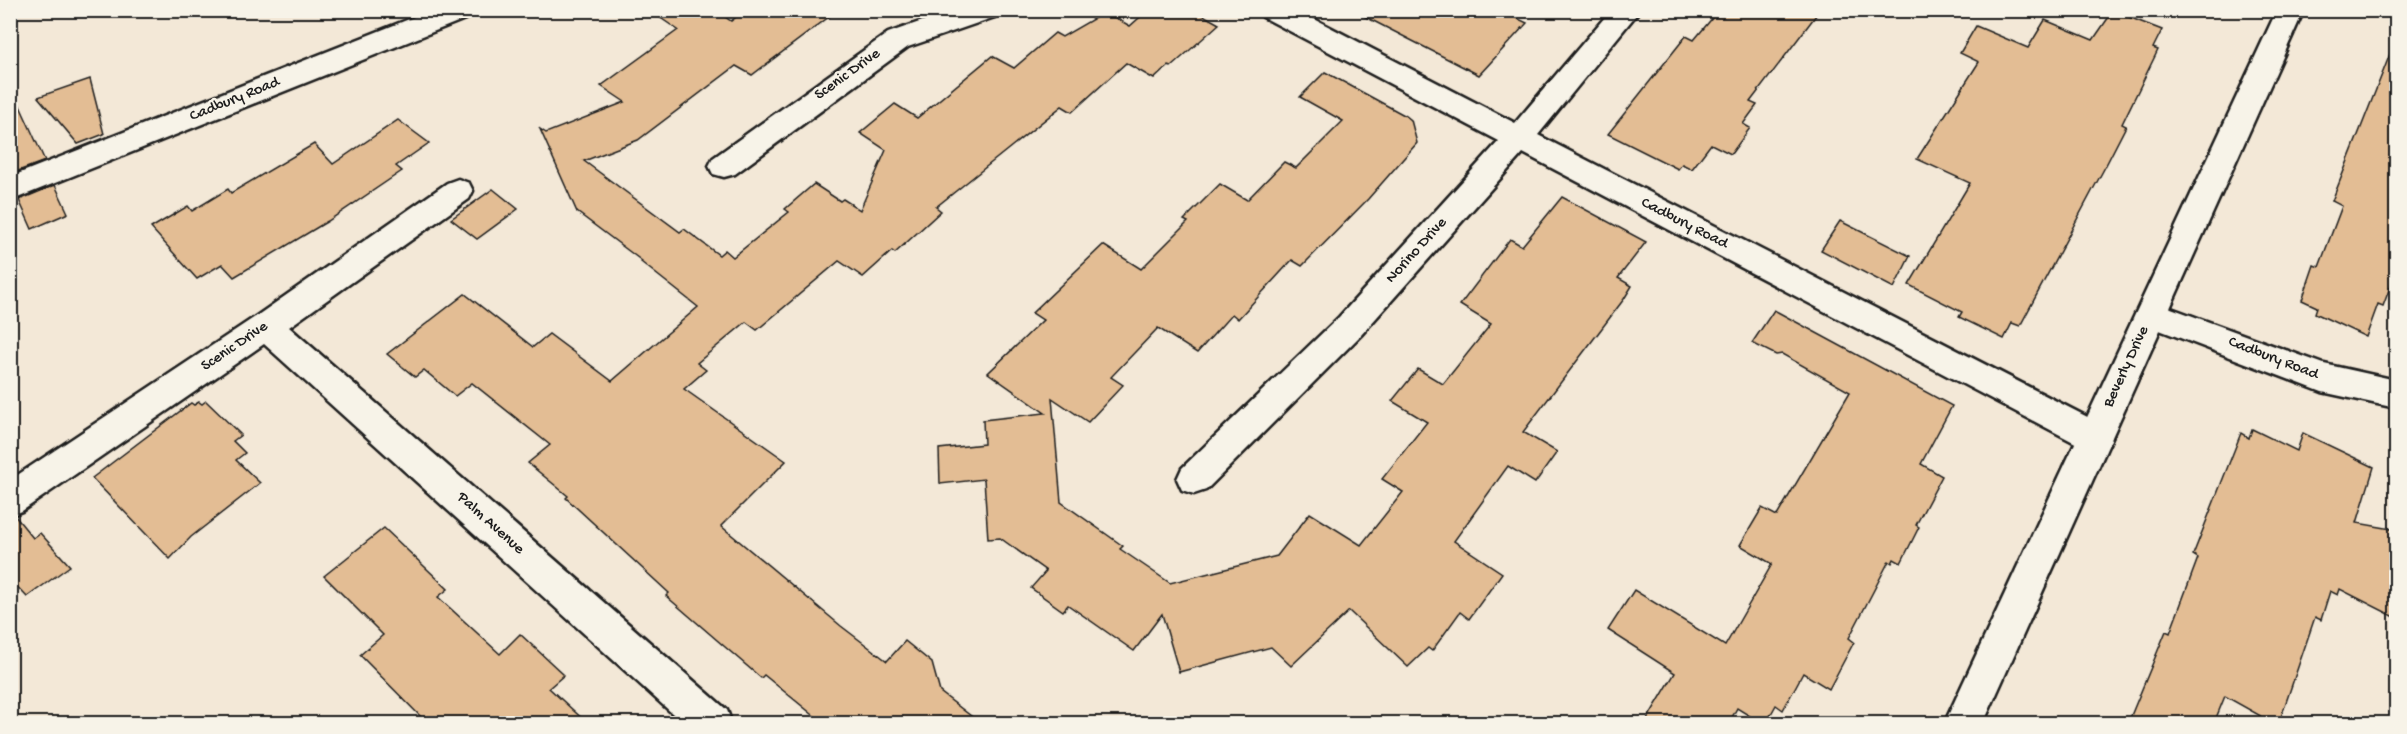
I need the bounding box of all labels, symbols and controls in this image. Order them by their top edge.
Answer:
street label: Scenic Drive [812,44,885,105]
street label: Cadbury Road [187,73,284,127]
street label: Cadbury Road [1637,194,1732,255]
street label: Norino Drive [1382,213,1452,288]
street label: Scenic Drive [198,317,273,376]
street label: Beverly Drive [2099,323,2154,412]
street label: Cadbury Road [2225,333,2322,386]
street label: Palm Avenue [452,488,528,560]

